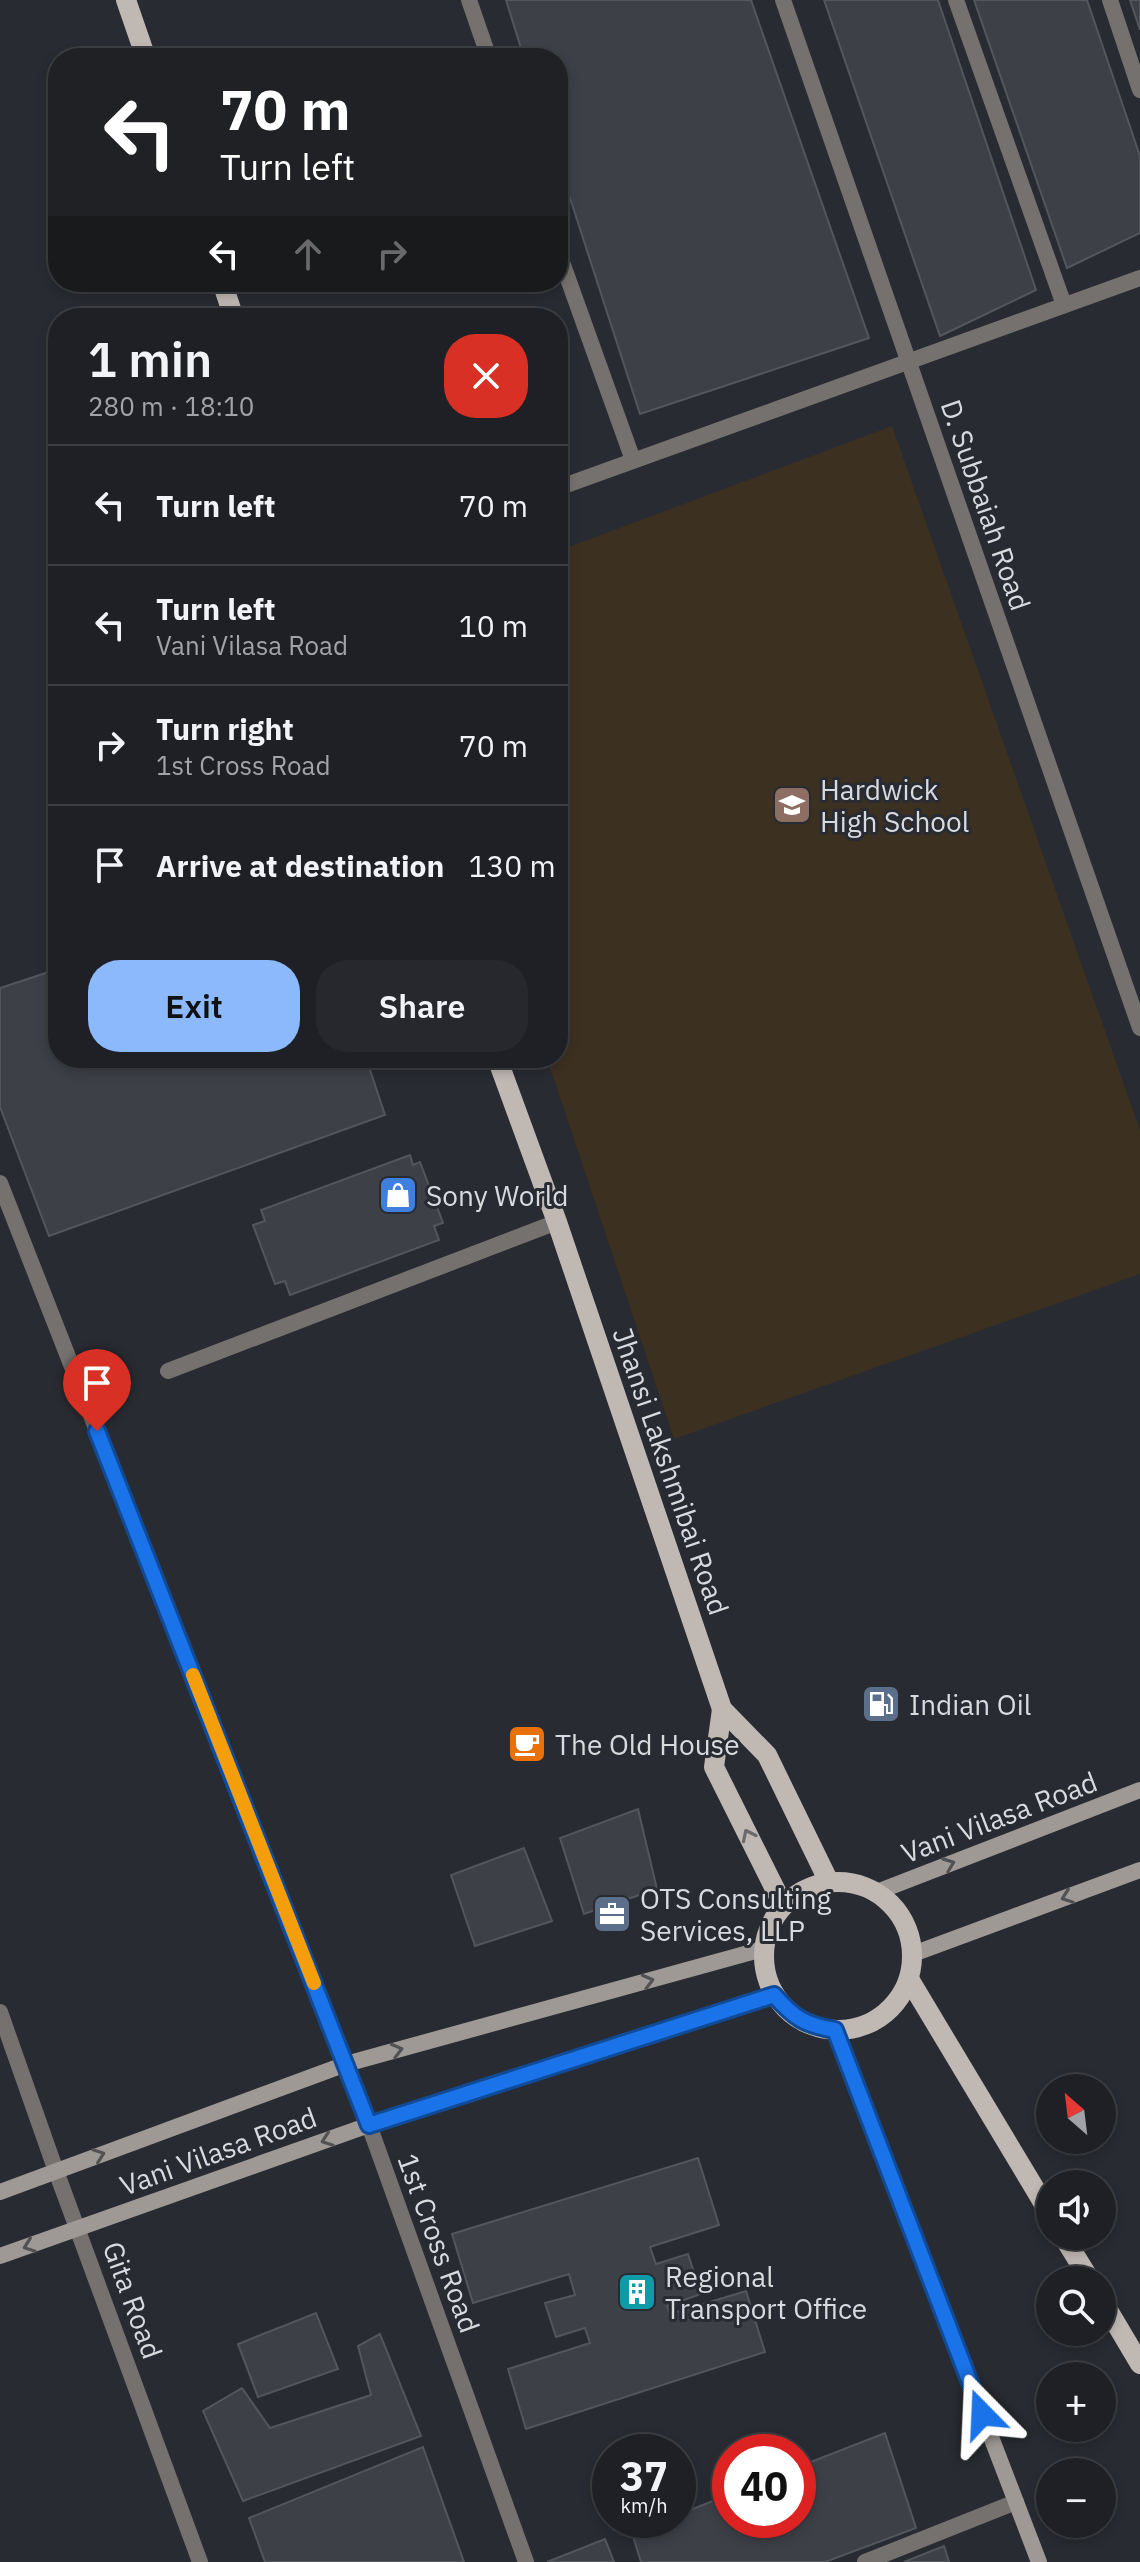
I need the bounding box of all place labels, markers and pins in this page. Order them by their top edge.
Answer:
place label: Hardwick High School [820,771,969,840]
school or university icon: Hardwick High School [771,784,813,826]
shop icon: Sony World [377,1174,419,1216]
place label: Sony World [426,1177,569,1214]
pin [63,1349,131,1431]
fuel station icon: Indian Oil [860,1683,902,1725]
place label: Indian Oil [909,1686,1031,1723]
cafe icon: The Old House [506,1723,548,1765]
place label: The Old House [555,1726,740,1763]
place label: OTS Consulting Services, LLP [640,1880,832,1949]
office icon: OTS Consulting Services, LLP [591,1893,633,1935]
place label: Regional Transport Office [665,2258,867,2327]
building icon: Regional Transport Office [616,2271,658,2313]

